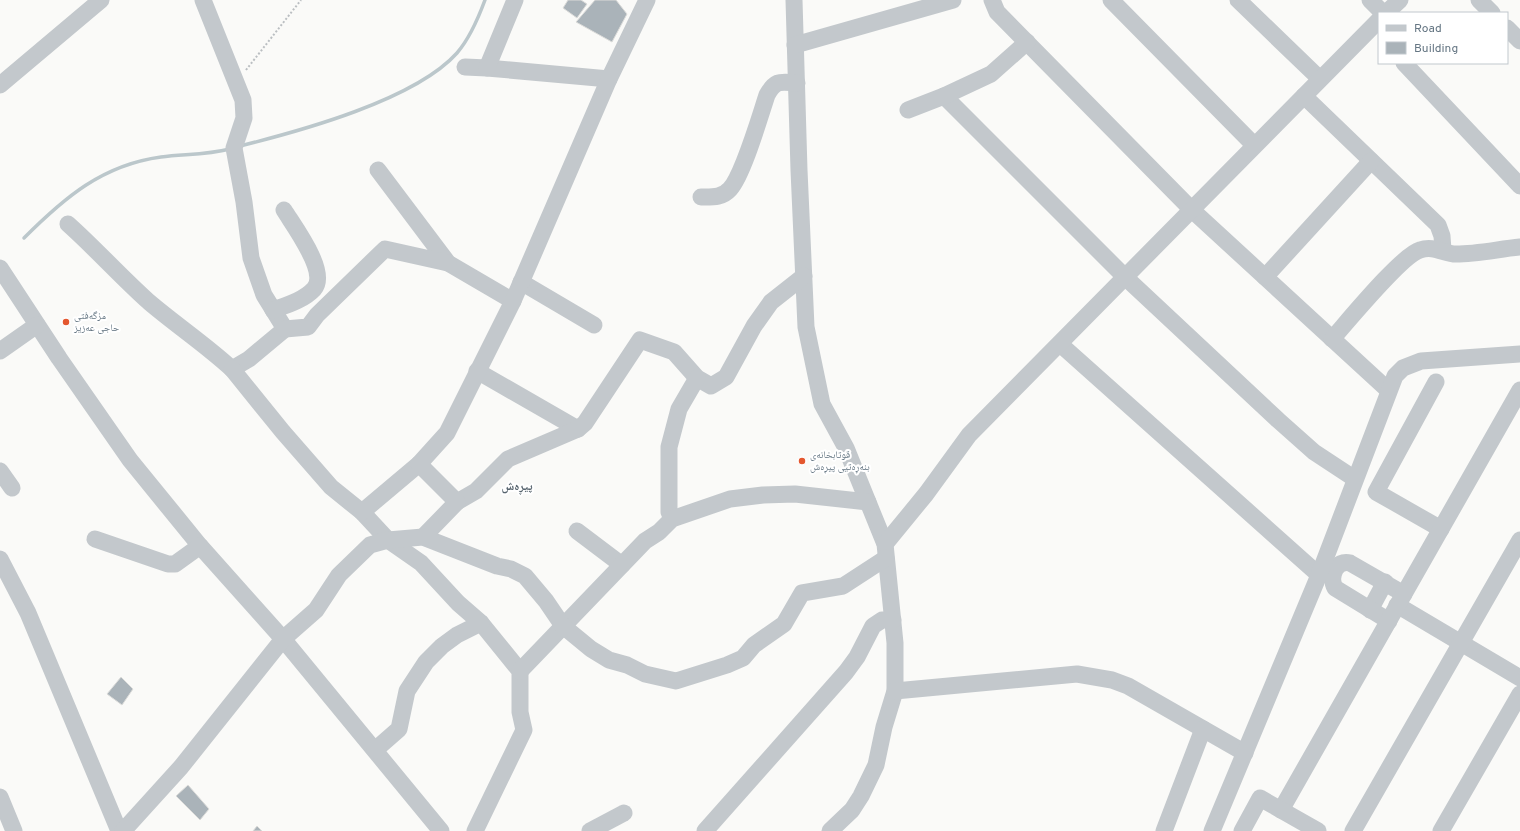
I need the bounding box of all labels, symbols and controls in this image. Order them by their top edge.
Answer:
legend [1378,12,1508,64]
text: Road [1414,21,1442,37]
text: Building [1414,41,1458,57]
place label: مزگەفتی حاجی عەزیز [73,310,120,335]
marker: مزگەفتی حاجی عەزیز [61,317,71,327]
place label: قوتابخانەی بنەڕەتیی پیڕەش [810,449,870,474]
marker: قوتابخانەی بنەڕەتیی پیڕەش [797,456,807,466]
district label: پیڕەش [501,479,533,495]

